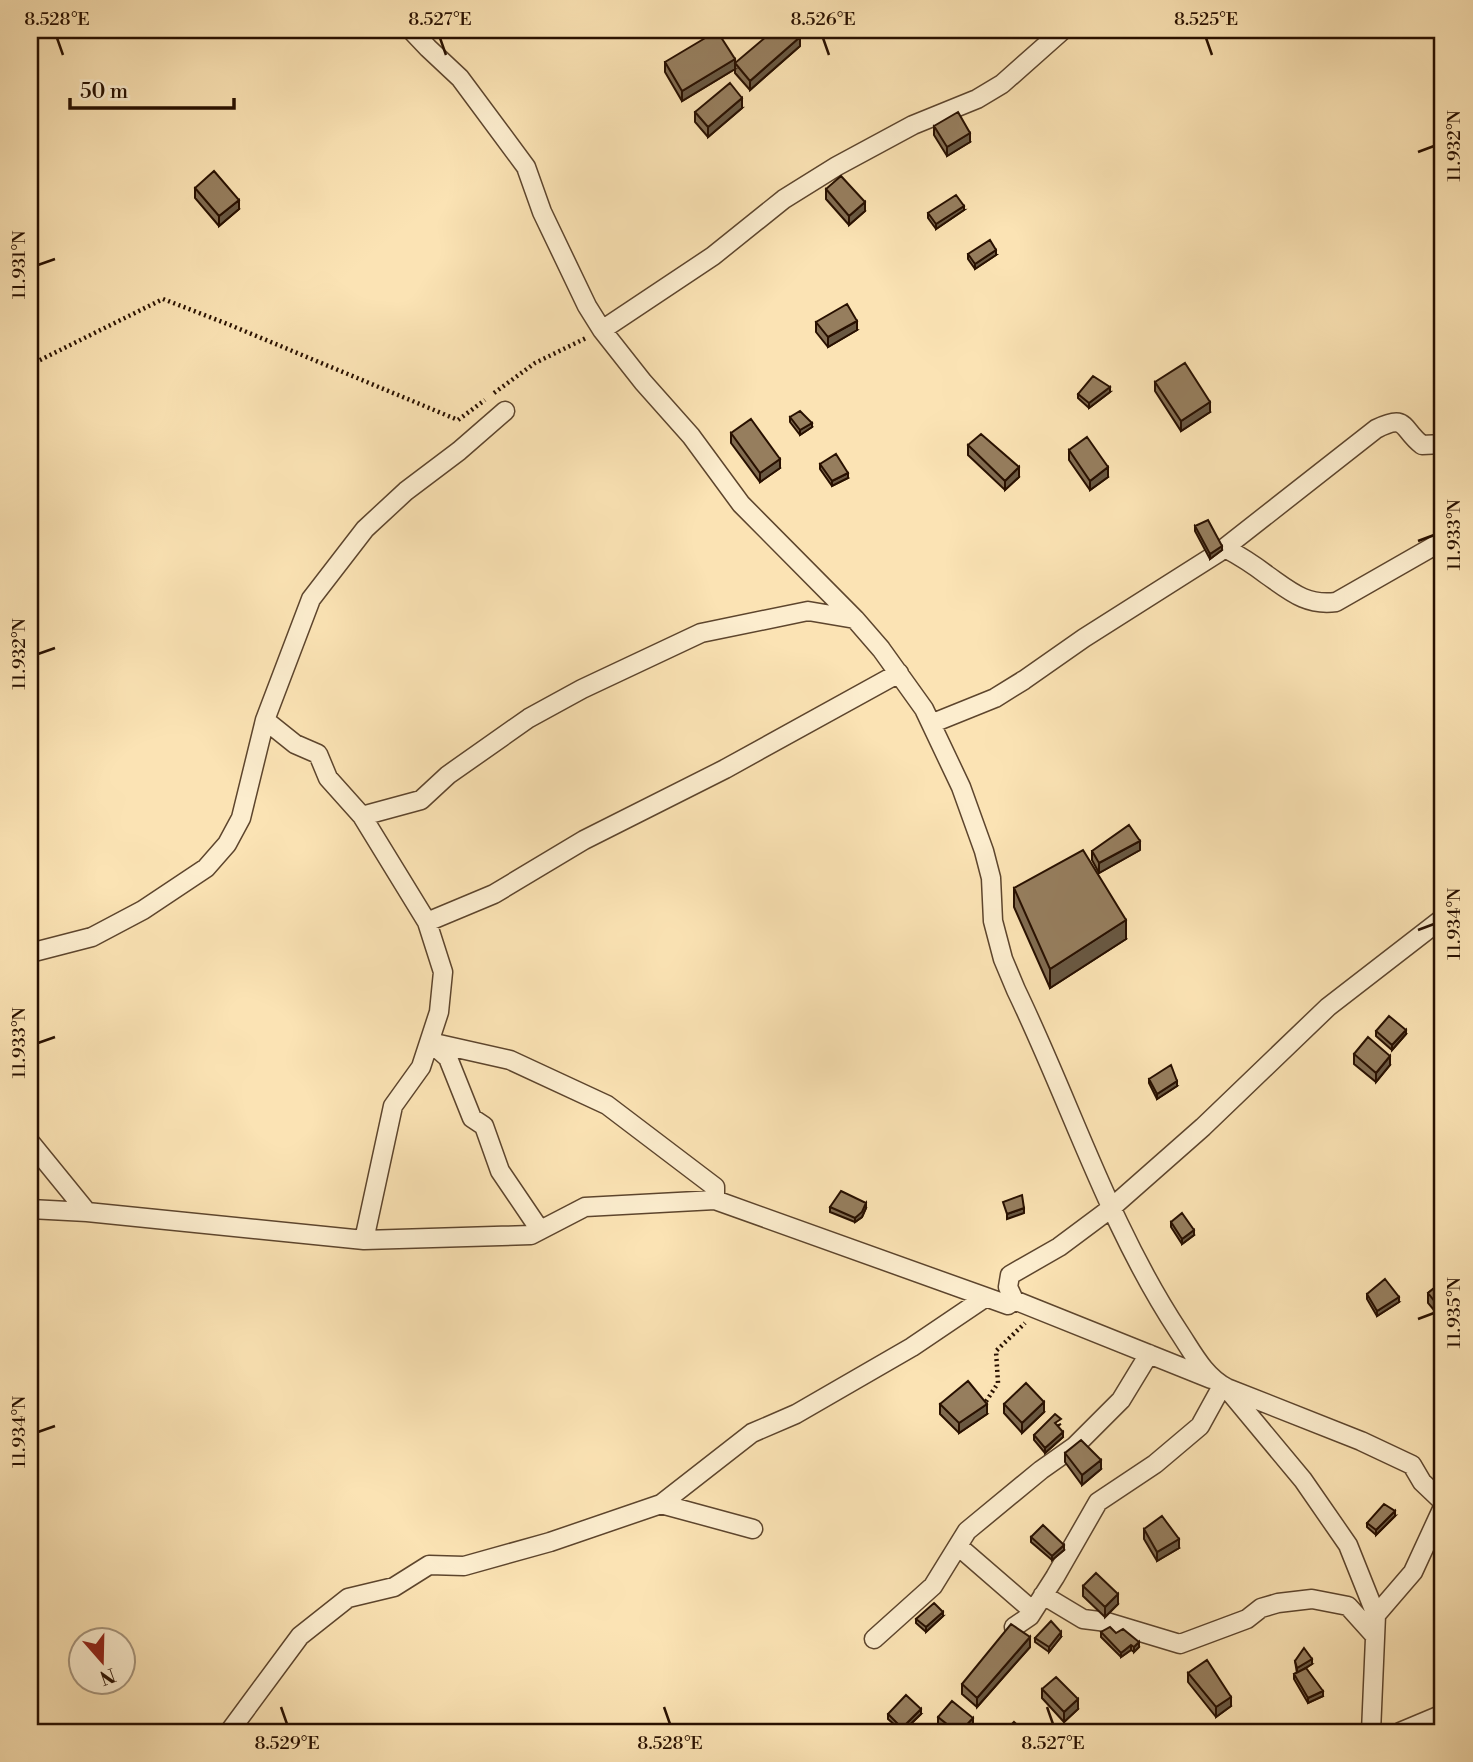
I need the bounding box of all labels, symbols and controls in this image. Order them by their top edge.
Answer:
text: 8.528°E [24,8,90,31]
text: 8.527°E [408,8,472,31]
text: 8.526°E [790,8,856,31]
text: 8.525°E [1174,8,1238,31]
scale bar [70,66,234,110]
text: 50 m [80,79,128,105]
text: 11.932°N [1443,110,1466,182]
text: 11.931°N [8,230,31,299]
text: 11.933°N [1443,499,1466,571]
text: 11.932°N [8,618,31,690]
text: 11.934°N [1443,887,1466,960]
text: 11.933°N [8,1007,31,1079]
text: 11.935°N [1443,1277,1466,1349]
text: 11.934°N [8,1395,31,1468]
north arrow [66,1626,136,1696]
text: N [96,1662,119,1690]
text: 8.529°E [254,1732,320,1755]
text: 8.528°E [637,1732,703,1755]
text: 8.527°E [1021,1732,1085,1755]

